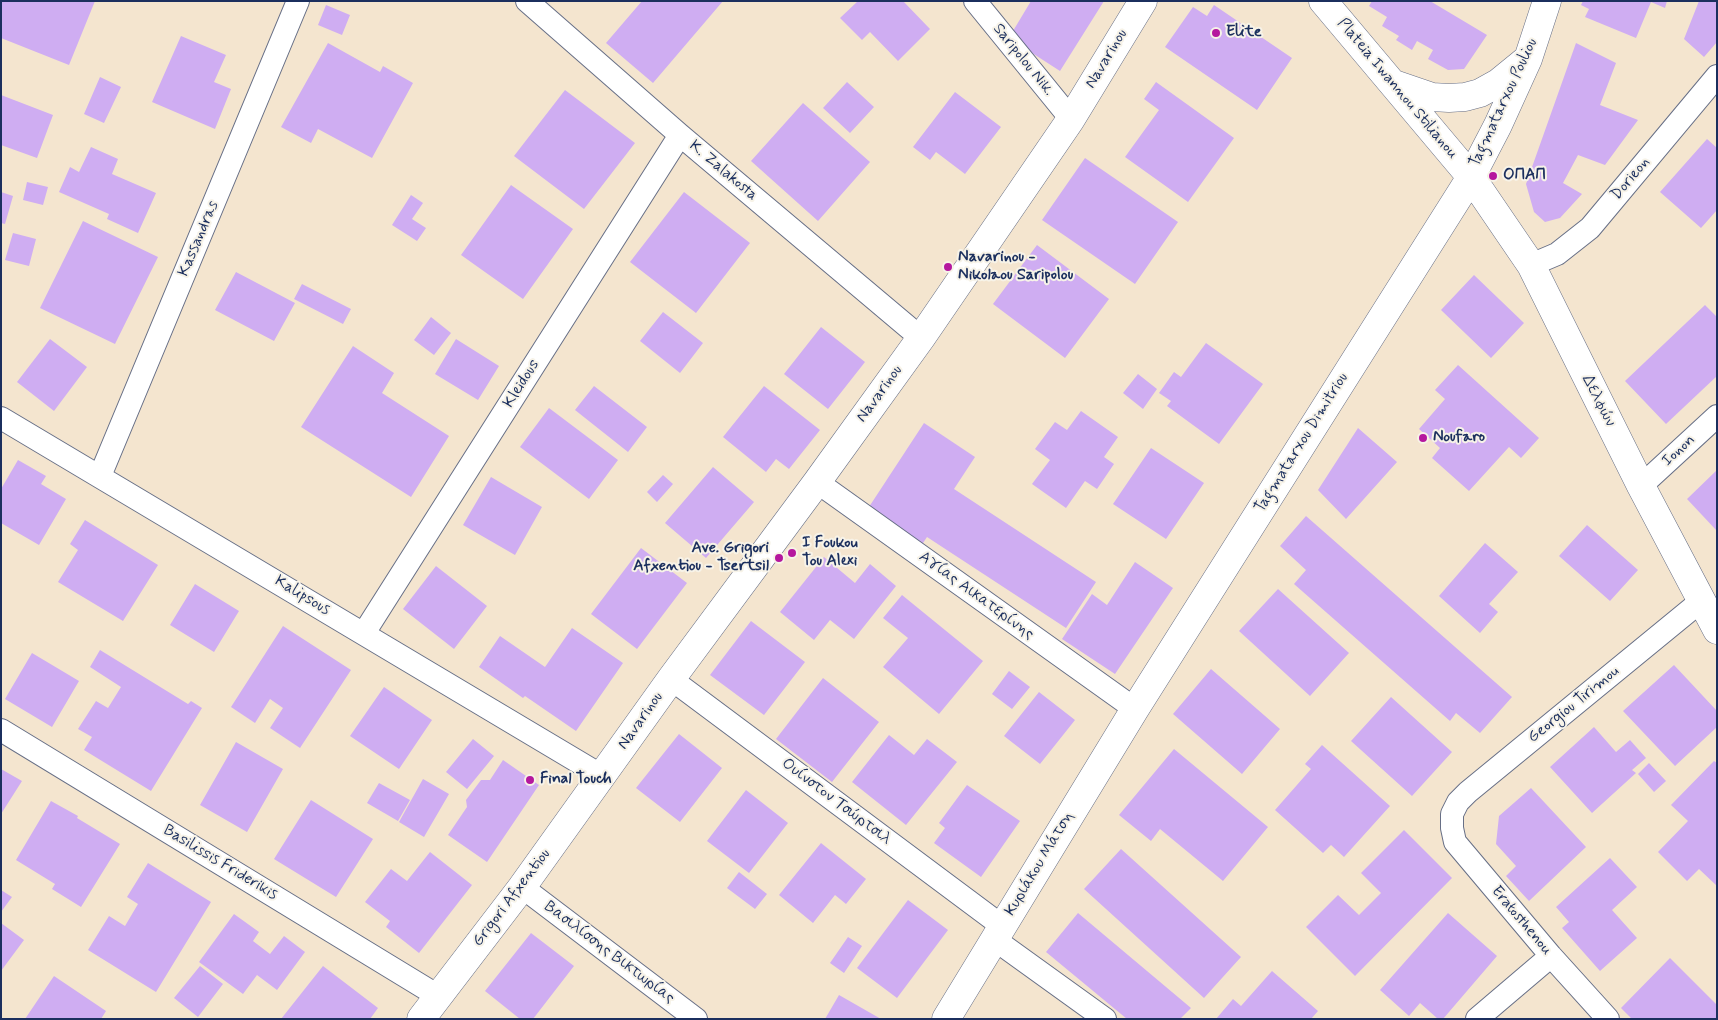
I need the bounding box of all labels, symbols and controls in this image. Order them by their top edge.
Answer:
street label: Plateia Iwannou Stilianou [1332,15,1462,163]
street label: Saripolou Nik. [988,20,1058,100]
place label: Elite [1226,23,1262,43]
street label: Navarinou [1082,26,1132,92]
marker: Elite [1210,27,1222,39]
street label: Tagmatarxou Pouliou [1466,36,1542,170]
street label: K. Zalakosta [685,137,761,205]
street label: Dorieon [1607,153,1655,205]
place label: ΟΠΑΠ [1503,166,1546,186]
marker: ΟΠΑΠ [1487,170,1499,182]
street label: Kassandras [174,198,224,280]
place label: Navarinou - Nikolaou Saripolou [958,248,1073,286]
marker: Navarinou - Nikolaou Saripolou [942,261,954,273]
street label: Kleidous [500,356,544,412]
street label: Navarinou [853,362,907,426]
street label: Tagmatarxou Dimitriou [1251,369,1353,517]
street label: Δελφών [1577,372,1619,430]
place label: Noufaro [1433,428,1485,448]
street label: Ionon [1658,431,1700,471]
marker: Noufaro [1417,432,1429,444]
place label: I Foukou Tou Alexi [802,534,858,572]
place label: Ave. Grigori Afxentiou - Tsertsil [633,539,769,577]
marker: I Foukou Tou Alexi [786,547,798,559]
street label: Αγίας Αικατερίνης [915,548,1037,644]
marker: Ave. Grigori Afxentiou - Tsertsil [773,552,785,564]
street label: Kalipsous [271,572,333,620]
street label: Georgiou Tirimou [1524,662,1624,748]
street label: Navarinou [614,688,668,754]
street label: Ουίνστον Τσώρτσιλ [777,754,895,850]
place label: Final Touch [540,770,612,790]
marker: Final Touch [524,774,536,786]
street label: Κυριάκου Μάτση [1001,808,1079,920]
street label: Basilissis Friderikis [159,821,281,905]
street label: Grigori Afxentiou [469,845,555,951]
street label: Eratosthenou [1486,882,1556,960]
street label: Βασιλίσσης Βικτωρίας [540,898,678,1008]

